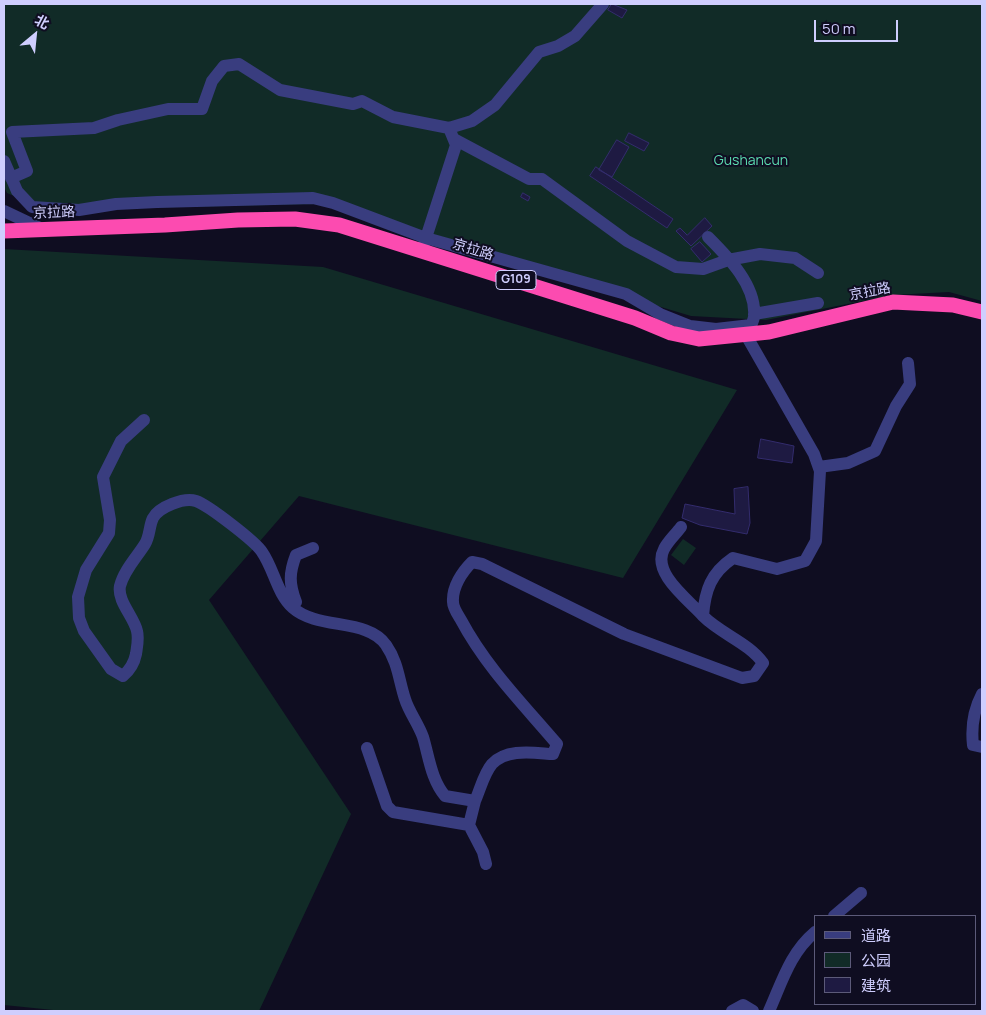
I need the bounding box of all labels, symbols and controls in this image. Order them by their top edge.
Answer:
north arrow [10,10,60,60]
text: 北 [32,10,53,33]
scale bar [816,10,900,42]
text: 50 m [822,18,856,39]
park label: Gushancun [714,153,788,169]
street label: 京拉路 [33,204,75,222]
street label: 京拉路 [450,236,496,264]
road number: G109 [496,270,536,290]
street label: 京拉路 [848,280,892,304]
legend [814,915,976,1005]
text: 道路 [861,925,891,946]
text: 公园 [861,950,891,971]
text: 建筑 [861,975,891,996]

